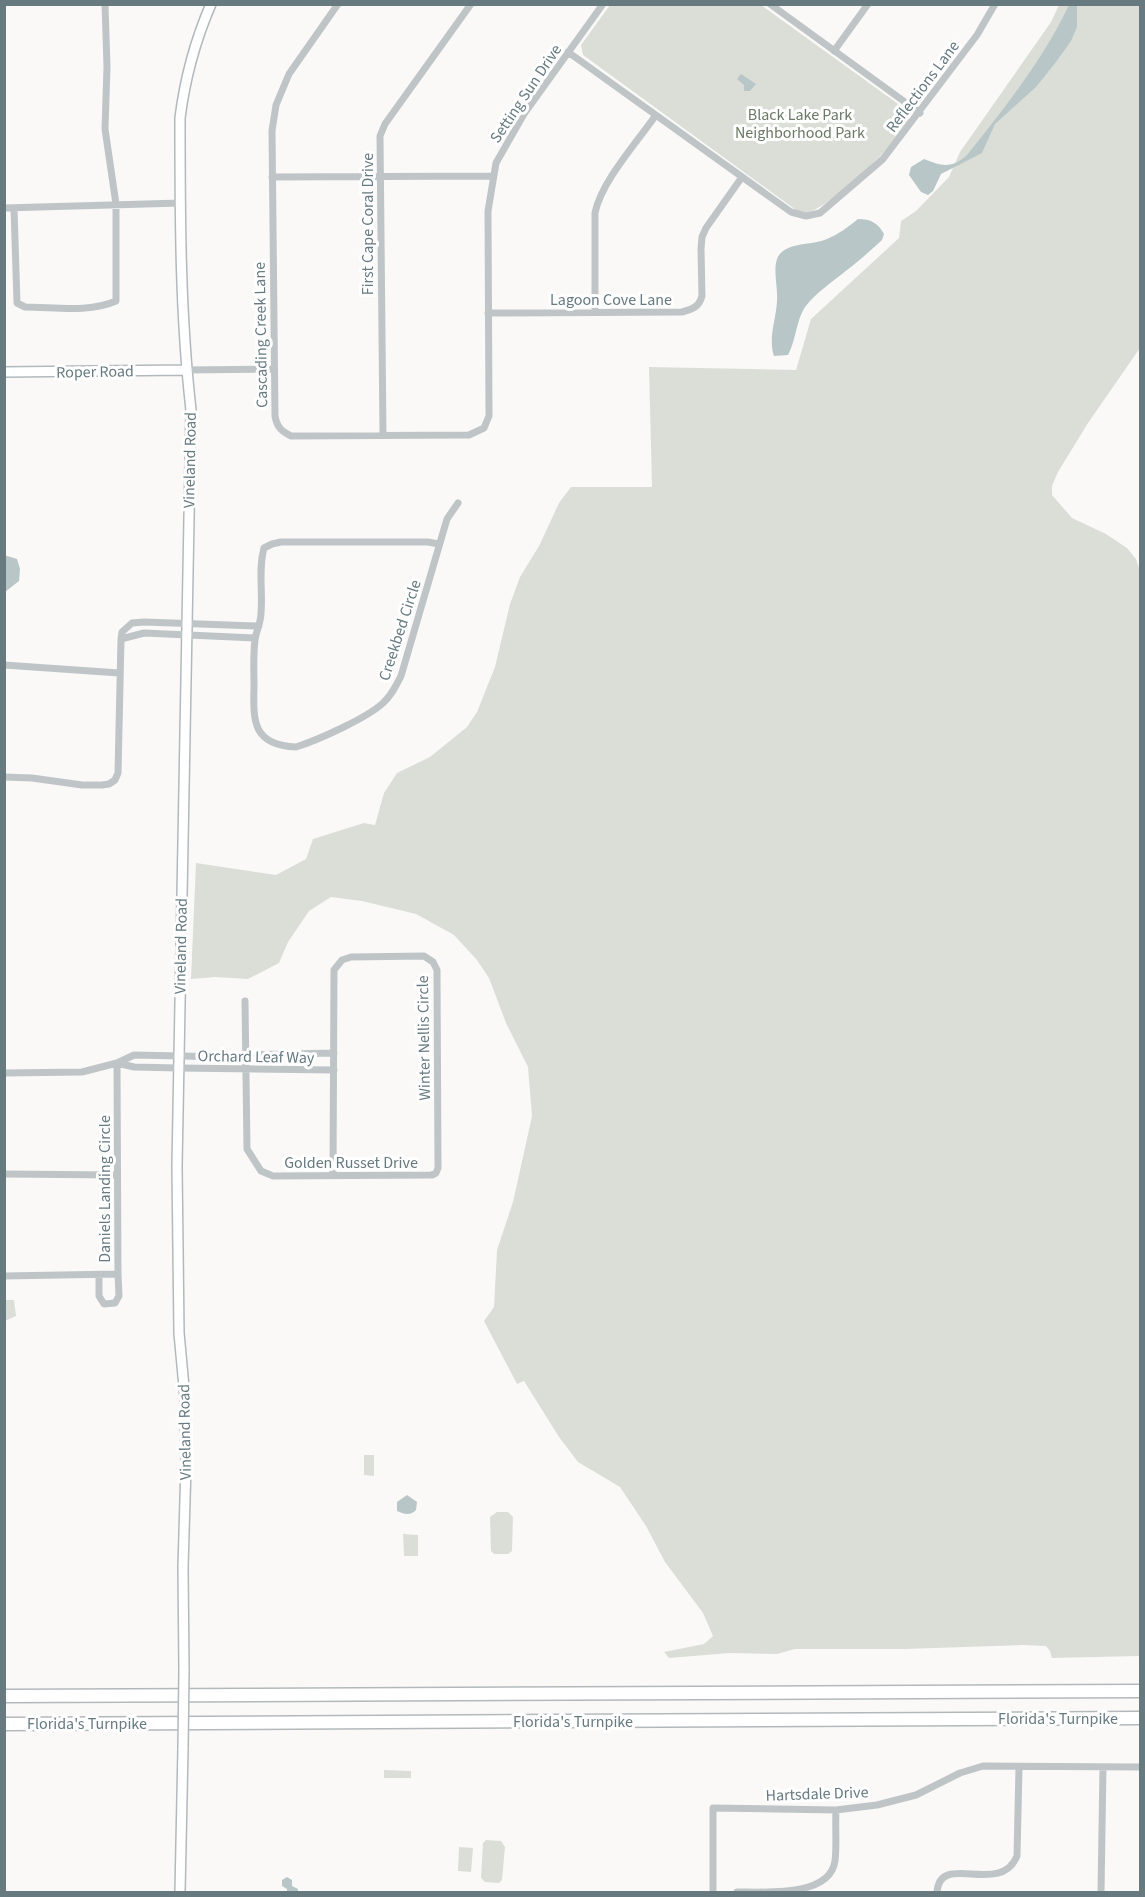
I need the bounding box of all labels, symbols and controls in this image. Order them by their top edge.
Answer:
street label: Reflections Lane [881,36,965,137]
street label: Setting Sun Drive [485,40,567,147]
park label: Black Lake Park Neighborhood Park [735,104,865,144]
street label: First Cape Coral Drive [357,153,379,295]
street label: Cascading Creek Lane [249,262,273,408]
street label: Lagoon Cove Lane [550,289,672,311]
street label: Roper Road [56,360,134,384]
street label: Vineland Road [178,412,202,508]
street label: Creekbed Circle [373,577,427,684]
street label: Vineland Road [169,898,193,994]
street label: Winter Nellis Circle [412,975,436,1101]
street label: Orchard Leaf Way [197,1045,315,1069]
street label: Daniels Landing Circle [94,1115,116,1263]
street label: Golden Russet Drive [284,1152,418,1174]
street label: Vineland Road [173,1384,197,1480]
street label: Florida's Turnpike [998,1708,1118,1730]
street label: Florida's Turnpike [513,1711,633,1733]
street label: Florida's Turnpike [27,1713,147,1735]
street label: Hartsdale Drive [765,1781,869,1807]

